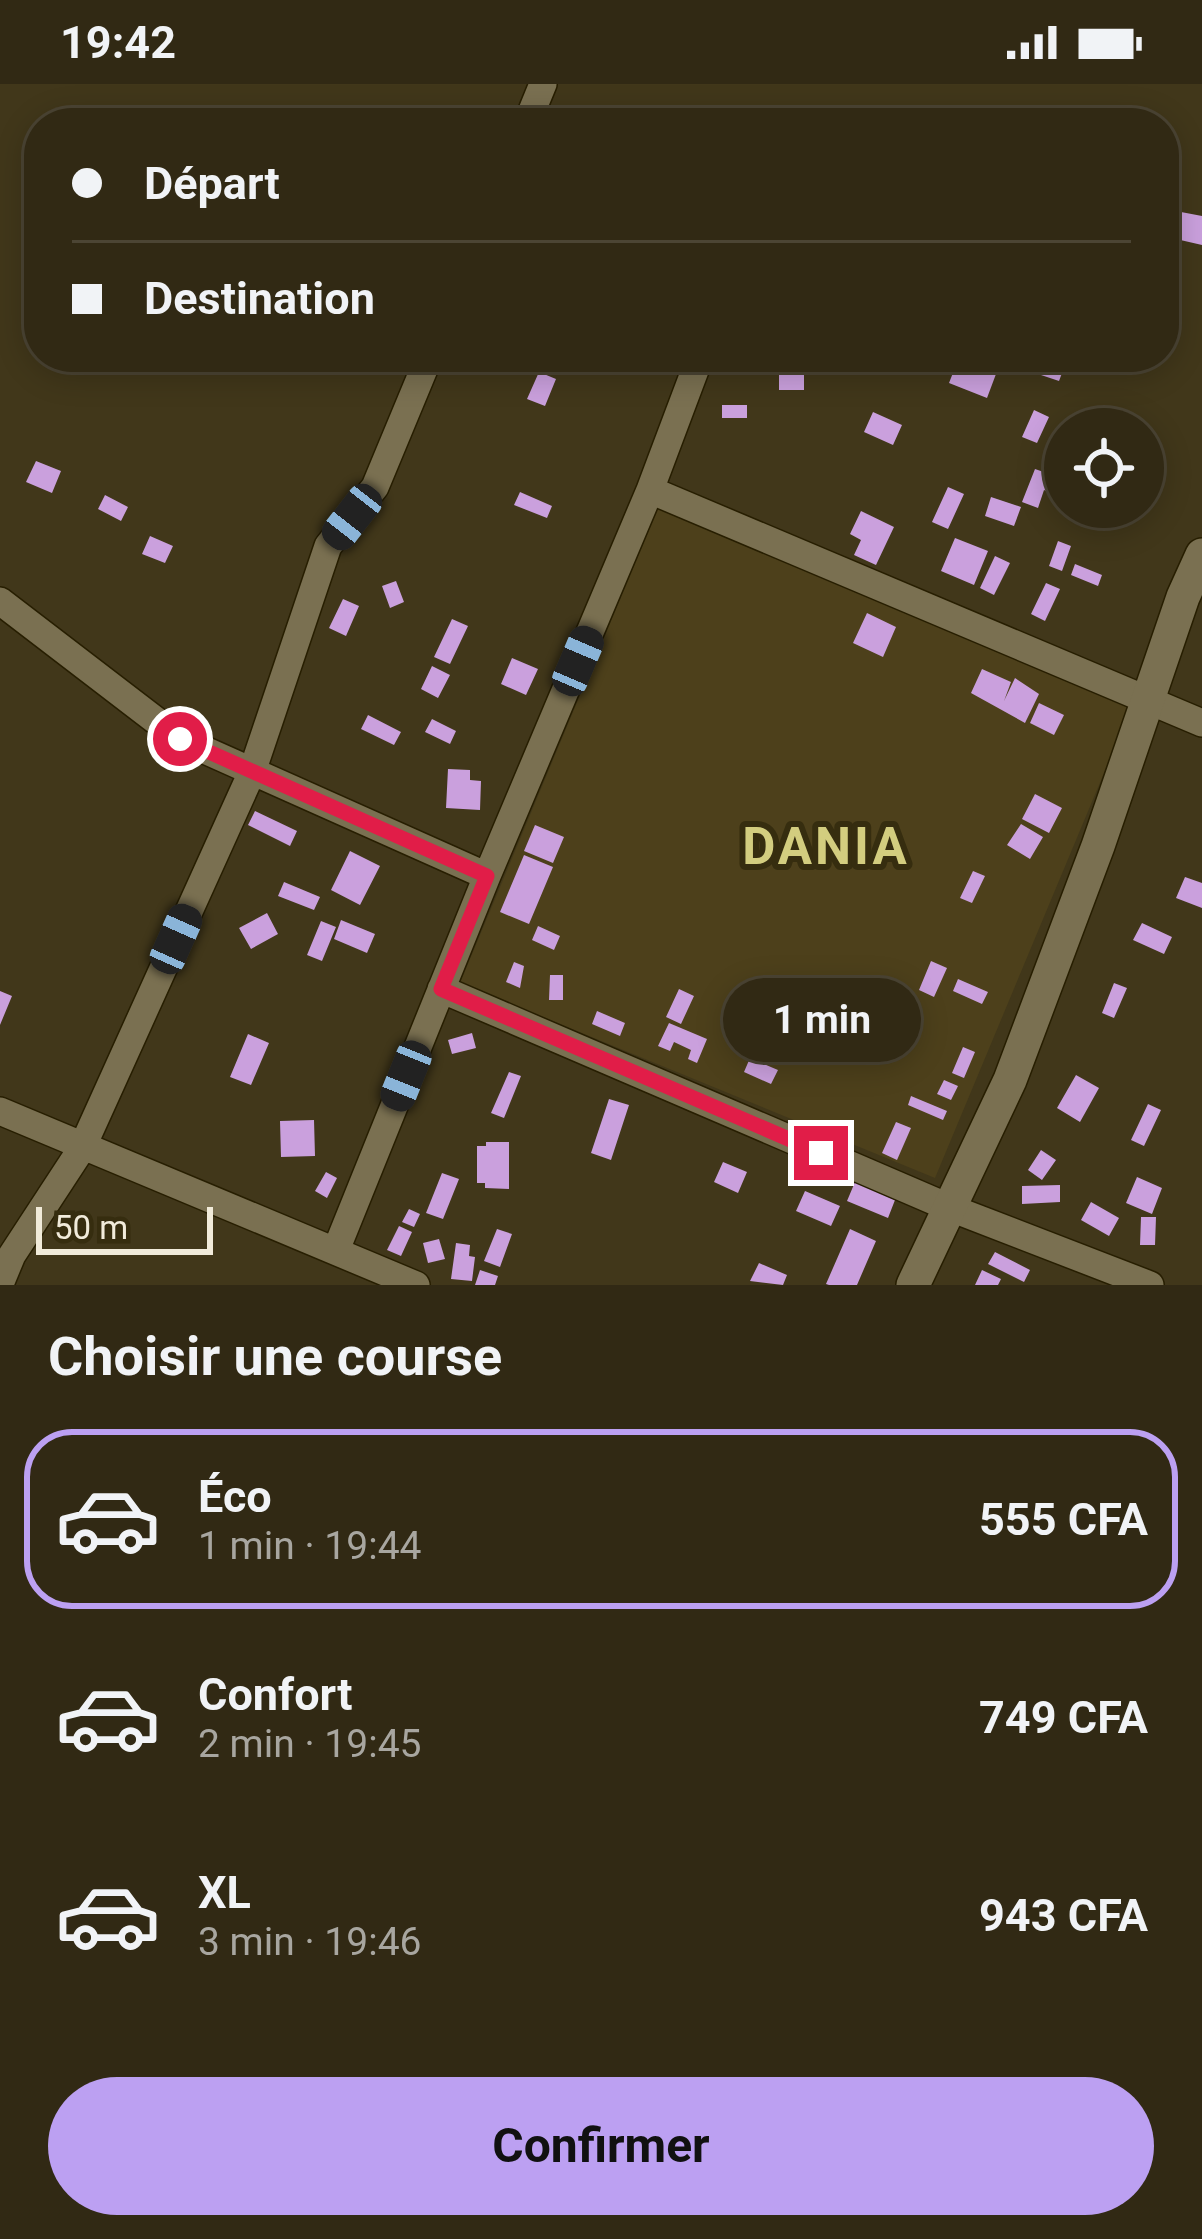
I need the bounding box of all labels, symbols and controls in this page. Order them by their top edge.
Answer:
text: 19:42 [60,16,176,69]
text: Départ [144,157,280,210]
text: Destination [144,272,375,325]
map controls [1044,408,1164,528]
button: locate [1044,408,1164,528]
car [316,478,388,556]
car [547,621,609,701]
route start [153,712,207,766]
district label: DANIA [742,817,910,876]
car [145,899,207,979]
callout: 1 min [722,979,920,1063]
text: 1 min [773,997,871,1043]
car [376,1036,436,1116]
route end [794,1126,848,1180]
scale bar [36,1201,213,1254]
text: 50 m [54,1208,128,1247]
text: Choisir une course [48,1325,502,1388]
icon: car [54,1465,162,1573]
text: Éco [198,1470,272,1523]
text: 555 CFA [979,1493,1148,1546]
text: 1 min · 19:44 [198,1523,421,1569]
icon: car [54,1663,162,1771]
text: Confort [198,1668,352,1721]
text: 749 CFA [979,1691,1148,1744]
text: 2 min · 19:45 [198,1721,421,1767]
icon: car [54,1861,162,1969]
text: XL [198,1866,251,1919]
text: 943 CFA [979,1889,1148,1942]
text: 3 min · 19:46 [198,1919,421,1965]
button: Confirmer [48,2077,1154,2215]

